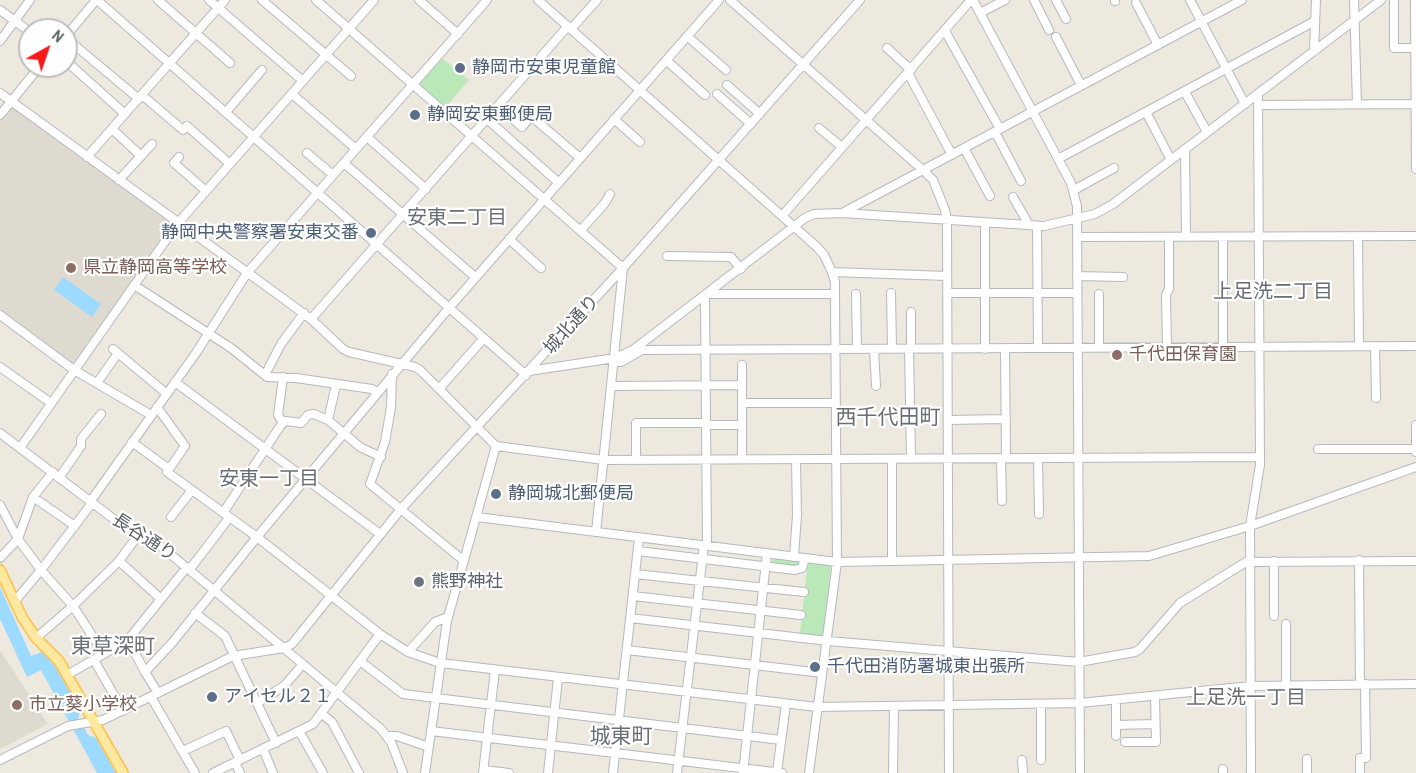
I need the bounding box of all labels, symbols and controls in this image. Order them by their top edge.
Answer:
north arrow [18,18,78,78]
text: N [48,24,69,47]
place label: 静岡市安東児童館 [472,57,616,79]
marker: 静岡市安東児童館 [453,61,467,75]
place label: 静岡安東郵便局 [427,104,553,126]
marker: 静岡安東郵便局 [408,108,422,122]
district label: 安東二丁目 [407,207,507,231]
place label: 静岡中央警察署安東交番 [161,222,359,244]
marker: 静岡中央警察署安東交番 [364,226,378,240]
place label: 県立静岡高等学校 [83,257,227,279]
marker: 県立静岡高等学校 [64,261,78,275]
district label: 上足洗二丁目 [1213,281,1333,305]
street label: 城北通り [540,291,604,359]
place label: 千代田保育園 [1129,344,1237,366]
marker: 千代田保育園 [1110,348,1124,362]
district label: 西千代田町 [836,405,940,431]
district label: 安東一丁目 [219,468,319,492]
place label: 静岡城北郵便局 [508,483,634,505]
marker: 静岡城北郵便局 [489,487,503,501]
street label: 長谷通り [108,509,180,567]
place label: 熊野神社 [431,571,503,593]
marker: 熊野神社 [412,575,426,589]
district label: 東草深町 [71,634,155,660]
place label: 千代田消防署城東出張所 [827,656,1025,678]
marker: 千代田消防署城東出張所 [808,660,822,674]
place label: アイセル２１ [224,686,332,708]
district label: 上足洗一丁目 [1186,687,1306,711]
marker: アイセル２１ [205,690,219,704]
place label: 市立葵小学校 [29,694,137,716]
marker: 市立葵小学校 [10,698,24,712]
district label: 城東町 [590,724,652,750]

